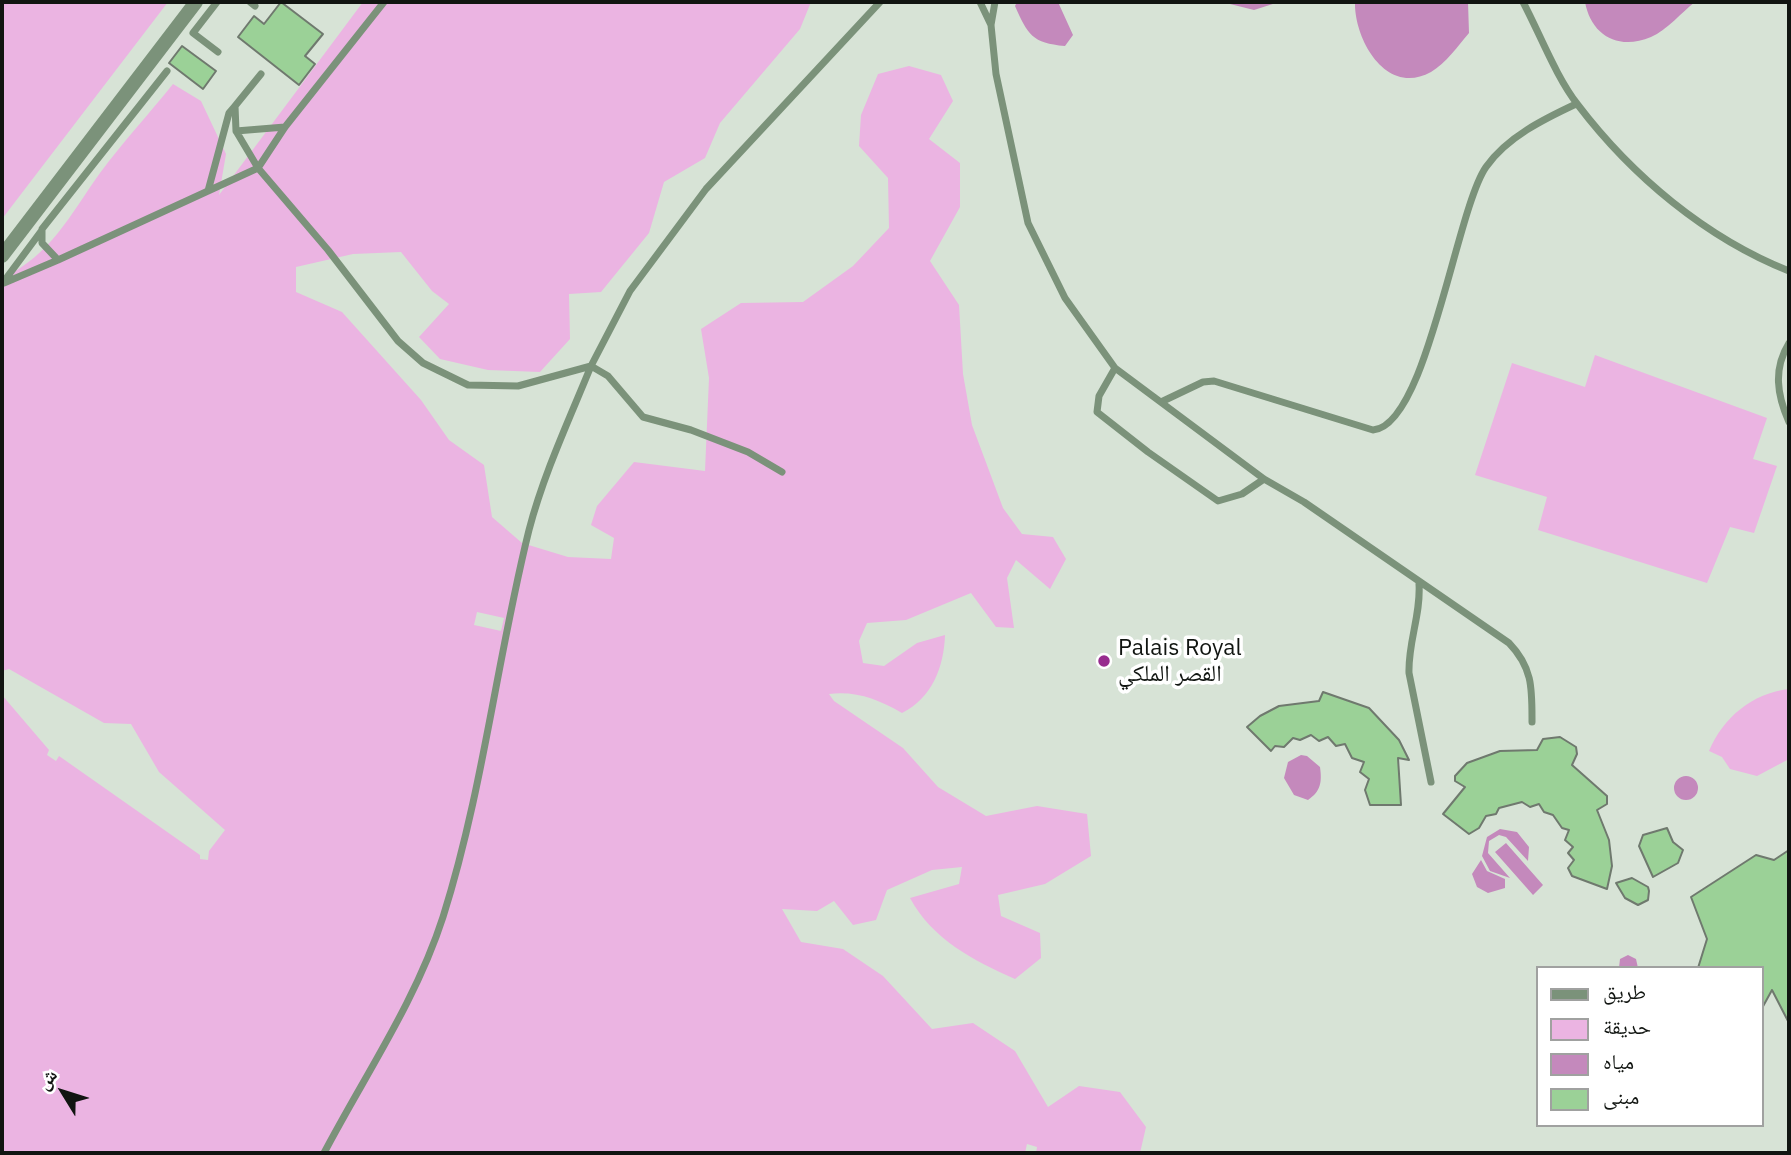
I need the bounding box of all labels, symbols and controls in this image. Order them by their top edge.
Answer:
place label: Palais Royal القصر الملكي [1118,634,1242,688]
marker: Palais Royal القصر الملكي [1096,653,1112,669]
legend [1536,966,1763,1127]
text: طريق [1603,977,1646,1005]
text: حديقة [1603,1012,1651,1040]
text: مياه [1603,1047,1634,1075]
north arrow [28,1057,98,1127]
text: ش [31,1064,62,1094]
text: مبنى [1603,1082,1639,1110]

